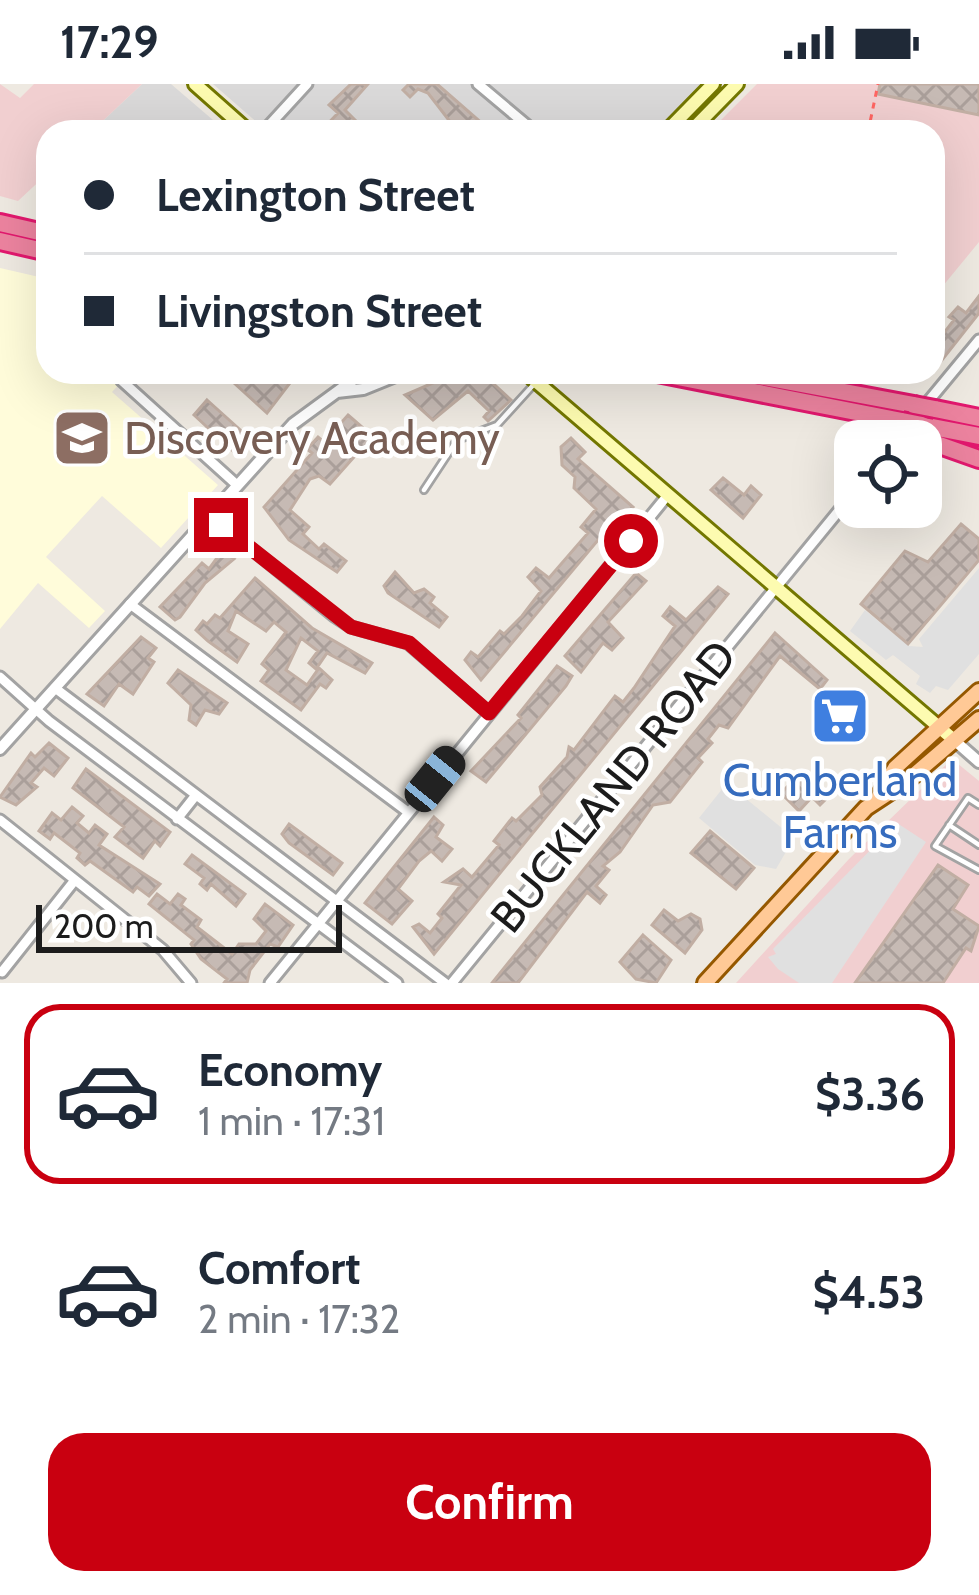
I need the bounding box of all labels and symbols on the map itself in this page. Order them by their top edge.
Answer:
school or university icon: Discovery Academy [51,407,113,469]
place label: Discovery Academy [124,411,500,465]
route end [194,498,248,552]
route start [604,514,658,568]
street label: BUCKLAND ROAD [479,629,747,943]
supermarket icon: Cumberland Farms [809,685,871,747]
car [398,740,472,818]
place label: Cumberland Farms [723,753,957,859]
scale bar [36,899,342,952]

